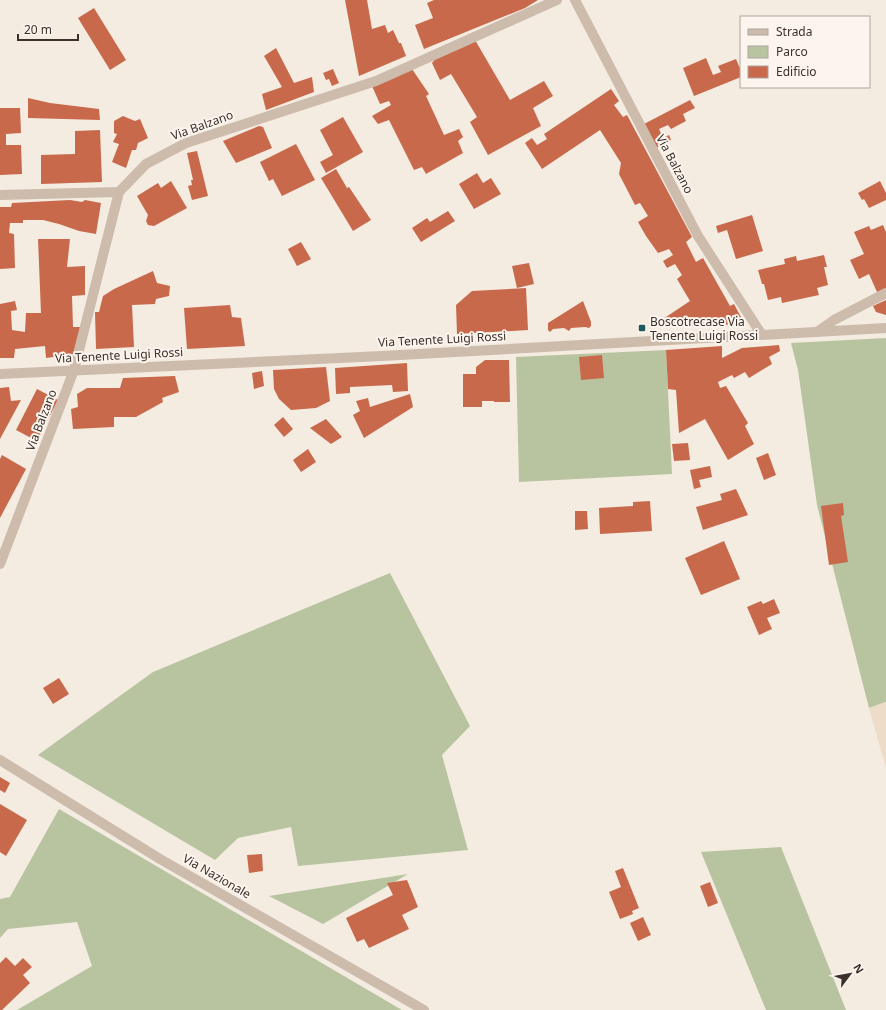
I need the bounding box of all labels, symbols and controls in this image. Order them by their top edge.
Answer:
scale bar [18,16,78,42]
legend [740,16,870,88]
text: 20 m [24,21,52,38]
text: Strada [776,23,812,40]
text: Parco [776,43,808,60]
text: Edificio [776,63,817,80]
street label: Via Balzano [169,106,235,144]
street label: Via Balzano [652,131,698,197]
place label: Boscotrecase Via Tenente Luigi Rossi [650,313,758,344]
marker: Boscotrecase Via Tenente Luigi Rossi [637,323,647,333]
street label: Via Tenente Luigi Rossi [378,327,506,351]
street label: Via Tenente Luigi Rossi [55,343,183,367]
street label: Via Balzano [21,387,61,453]
street label: Via Nazionale [180,850,254,902]
north arrow [830,954,870,994]
text: N [850,961,868,976]

